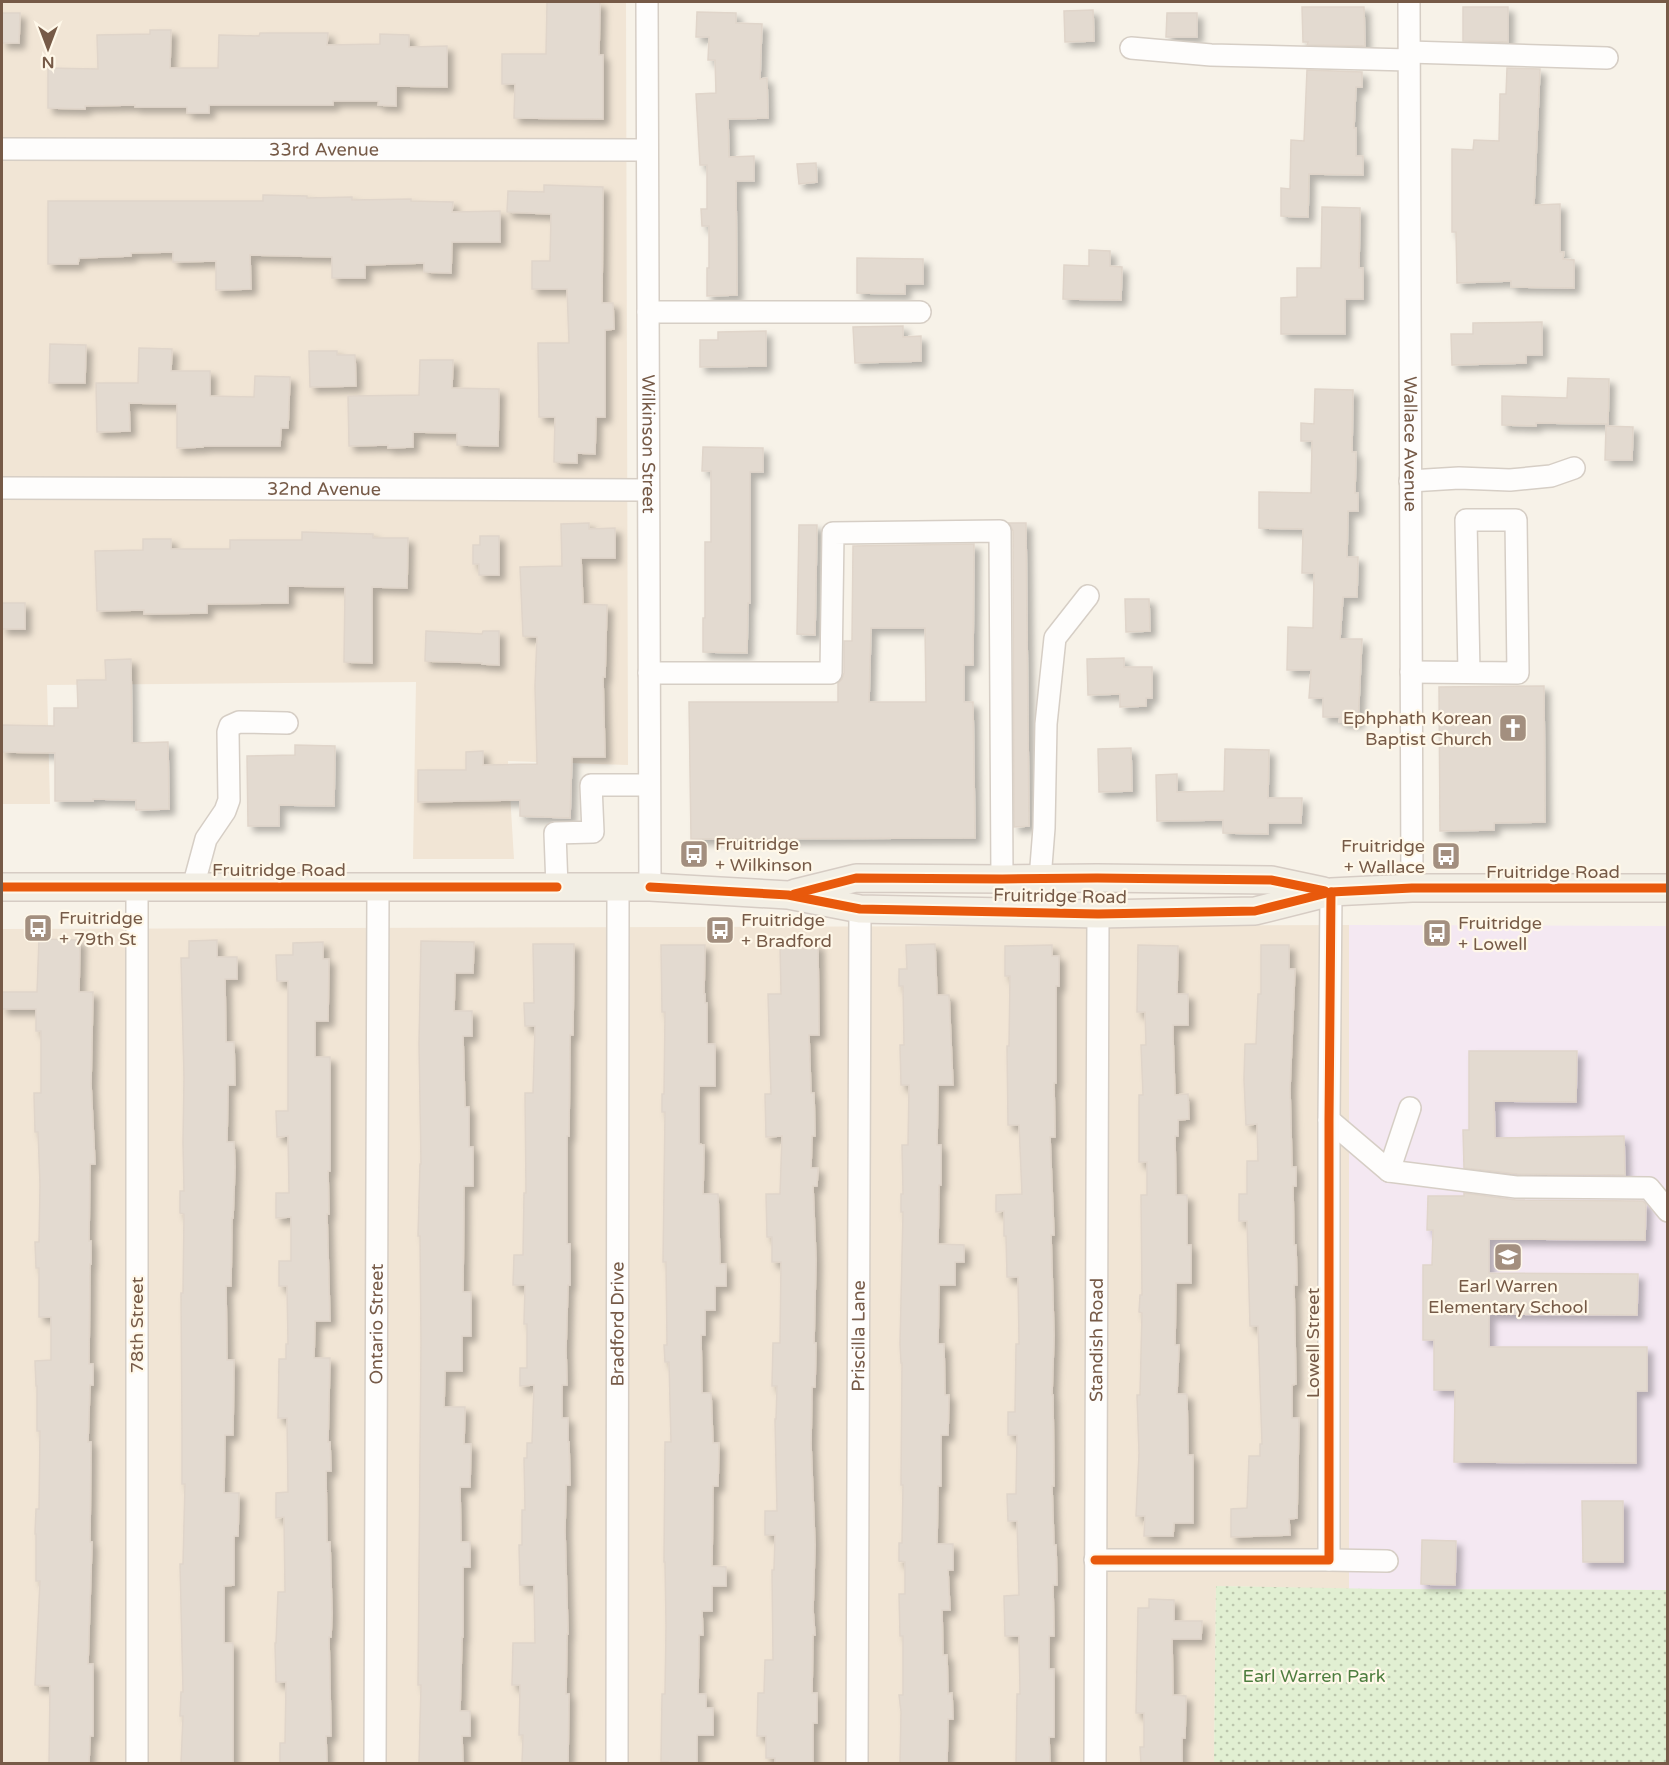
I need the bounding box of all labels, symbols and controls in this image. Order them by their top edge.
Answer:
north arrow [18,18,78,78]
text: N [42,52,54,72]
street label: 33rd Avenue [269,138,379,161]
street label: Wilkinson Street [637,374,660,514]
street label: Wallace Avenue [1399,376,1422,512]
street label: 32nd Avenue [267,478,381,500]
place label: Ephphath Korean Baptist Church [1343,707,1492,750]
church icon: Ephphath Korean Baptist Church [1497,712,1529,744]
place label: Fruitridge + Wilkinson [715,833,813,876]
place label: Fruitridge + Wallace [1341,835,1425,878]
bus stop icon: Fruitridge + Wilkinson [678,838,710,870]
bus stop icon: Fruitridge + Wallace [1430,840,1462,872]
street label: Fruitridge Road [212,859,346,881]
street label: Fruitridge Road [1486,861,1620,883]
street label: Fruitridge Road [993,884,1127,908]
place label: Fruitridge + 79th St [59,907,143,950]
place label: Fruitridge + Bradford [741,909,832,952]
bus stop icon: Fruitridge + 79th St [22,912,54,944]
place label: Fruitridge + Lowell [1458,912,1542,955]
bus stop icon: Fruitridge + Bradford [704,914,736,946]
bus stop icon: Fruitridge + Lowell [1421,917,1453,949]
school or university icon: Earl Warren Elementary School [1492,1241,1524,1273]
street label: Bradford Drive [606,1261,629,1387]
street label: Ontario Street [365,1263,388,1384]
place label: Earl Warren Elementary School [1428,1275,1588,1318]
street label: 78th Street [126,1277,148,1373]
street label: Standish Road [1085,1278,1108,1402]
street label: Priscilla Lane [847,1280,870,1392]
street label: Lowell Street [1302,1288,1324,1398]
park label: Earl Warren Park [1243,1665,1386,1687]

